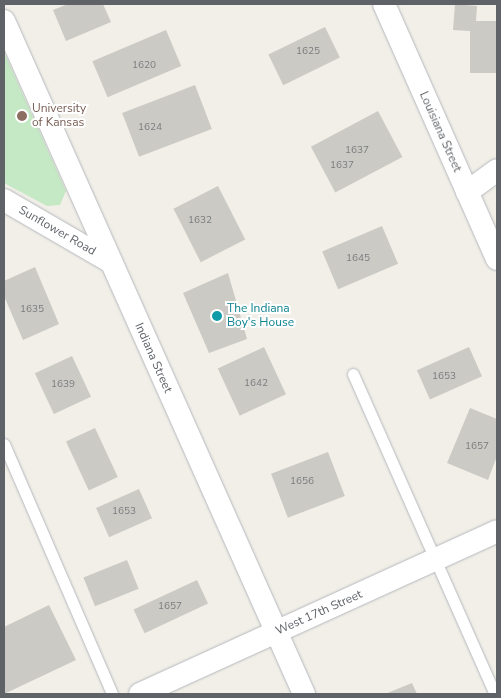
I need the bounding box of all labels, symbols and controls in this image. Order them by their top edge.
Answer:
house number: 1625 [296,46,320,58]
house number: 1620 [132,60,156,72]
street label: Louisiana Street [416,90,464,174]
place label: University of Kansas [32,102,86,130]
marker: University of Kansas [16,110,28,122]
house number: 1624 [138,122,162,134]
house number: 1637 [345,145,369,157]
house number: 1637 [330,160,354,172]
street label: Sunflower Road [16,203,98,259]
house number: 1632 [188,215,212,227]
house number: 1645 [346,253,370,265]
place label: The Indiana Boy's House [227,302,294,330]
house number: 1635 [20,304,44,316]
marker: The Indiana Boy's House [211,310,223,322]
street label: Indiana Street [131,321,175,395]
house number: 1653 [432,371,456,383]
house number: 1642 [244,378,268,390]
house number: 1639 [51,379,75,391]
house number: 1657 [465,441,489,453]
house number: 1656 [290,476,314,488]
house number: 1653 [112,506,136,518]
street label: West 17th Street [274,587,364,639]
house number: 1657 [158,601,182,613]

